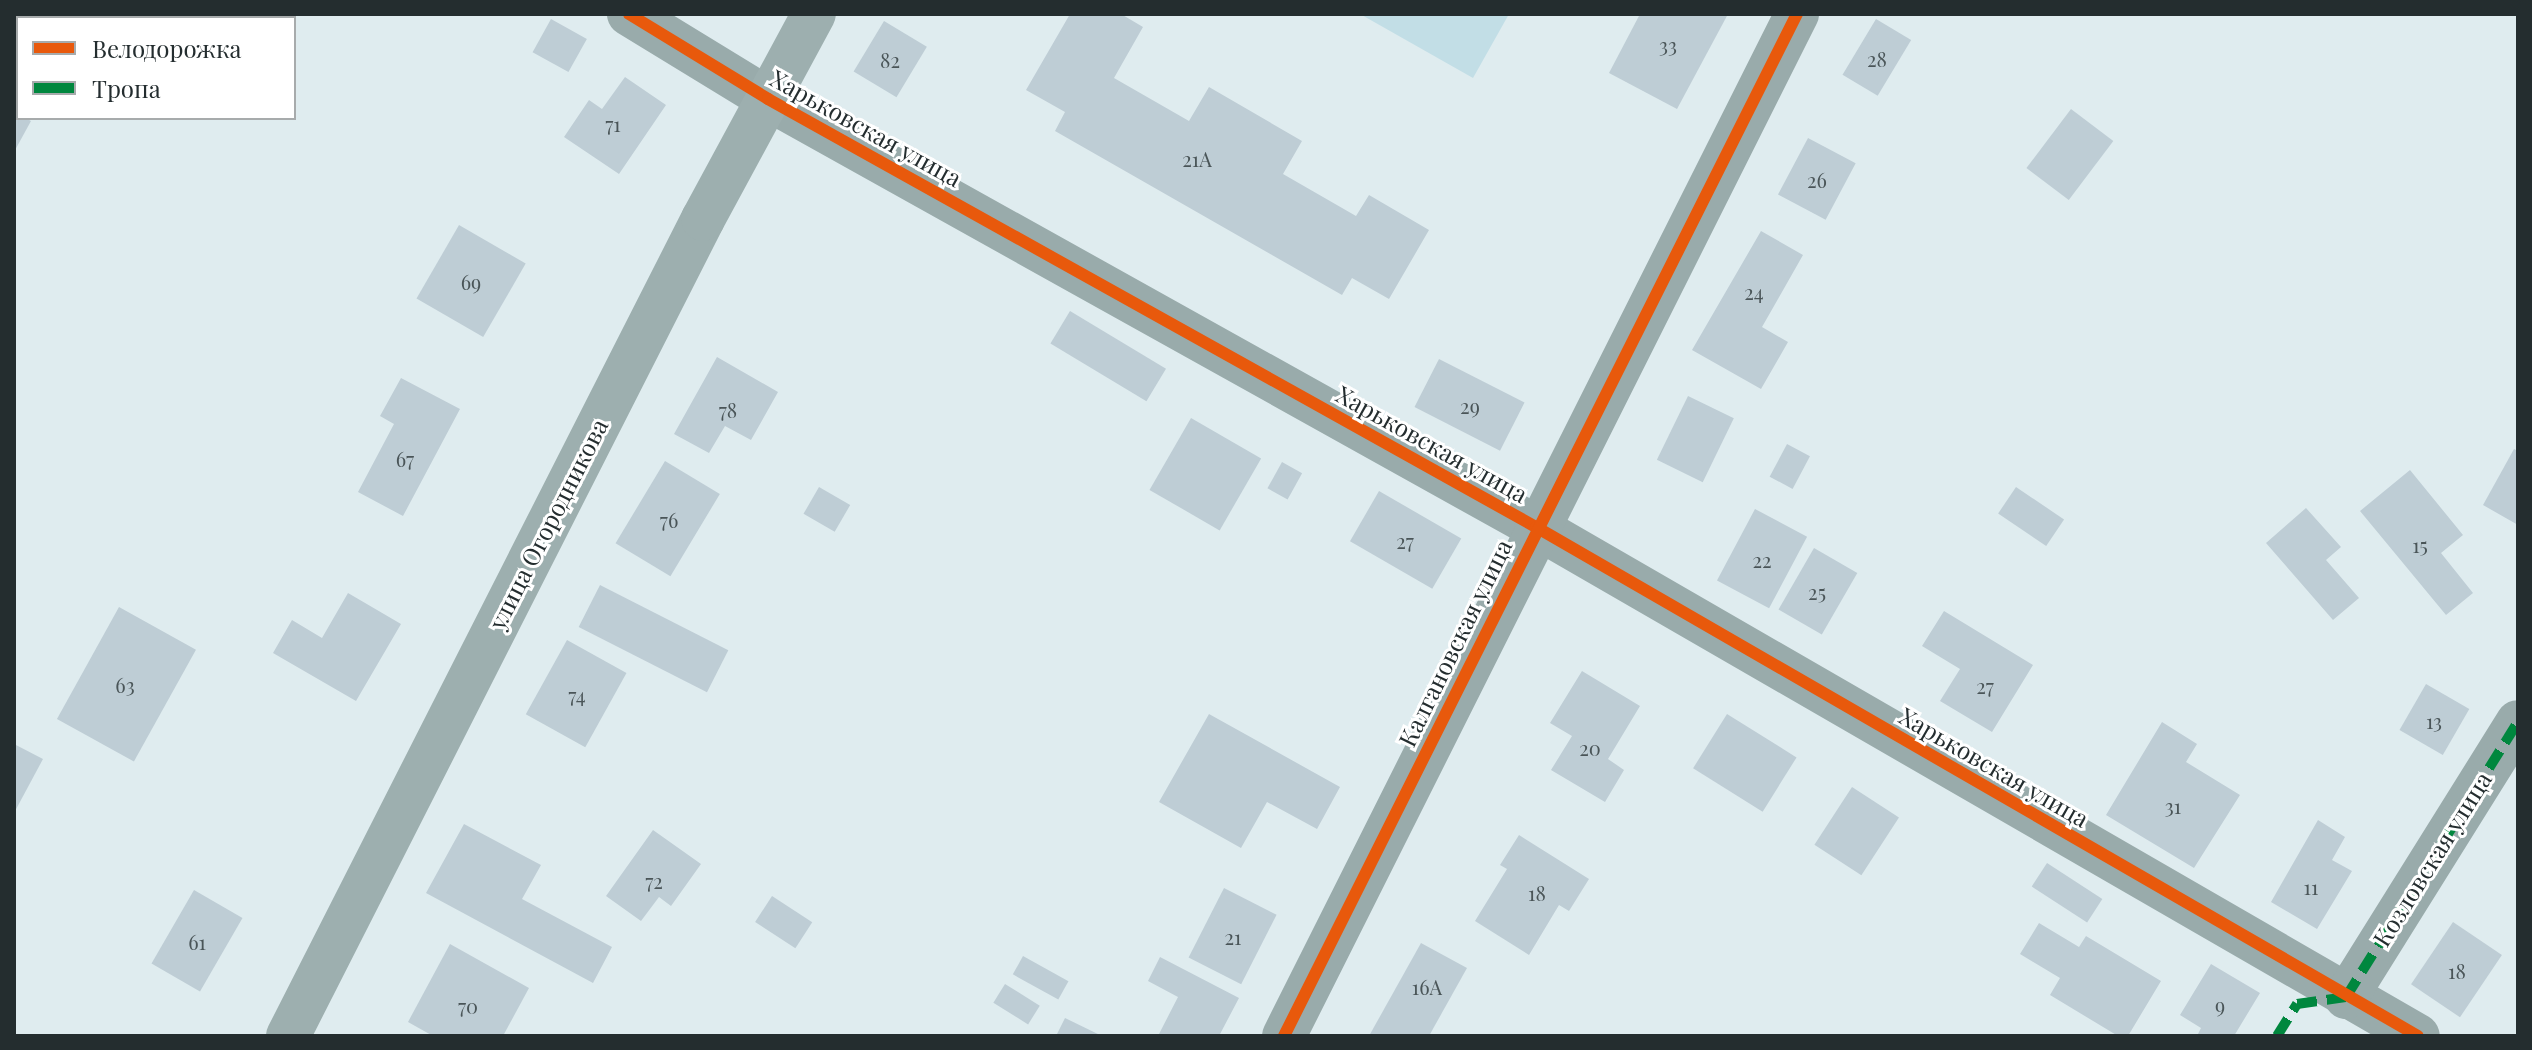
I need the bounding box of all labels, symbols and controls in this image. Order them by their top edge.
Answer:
legend [16,16,296,120]
text: Велодорожка [92,32,242,64]
house number: 33 [1659,32,1677,56]
house number: 28 [1867,46,1887,70]
house number: 82 [880,47,900,71]
street label: Харьковская улица [765,63,967,193]
text: Тропа [92,72,161,104]
house number: 71 [605,111,621,135]
house number: 21А [1182,146,1212,170]
house number: 26 [1807,167,1827,191]
house number: 69 [461,269,481,293]
house number: 24 [1744,279,1764,303]
street label: Харьковская улица [1331,379,1533,509]
house number: 29 [1460,393,1480,417]
house number: 78 [719,397,737,421]
street label: улица Огородникова [482,414,614,634]
house number: 67 [396,446,414,470]
house number: 76 [660,507,678,531]
house number: 27 [1396,528,1414,552]
house number: 15 [2412,532,2428,556]
street label: Калгановская улица [1392,535,1518,751]
house number: 22 [1752,547,1772,571]
house number: 25 [1808,579,1826,603]
house number: 63 [115,672,135,696]
house number: 27 [1976,673,1994,697]
house number: 74 [568,682,586,706]
street label: Харьковская улица [1894,701,2094,833]
house number: 13 [2426,708,2442,732]
house number: 20 [1579,735,1601,759]
street label: Козловская улица [2367,766,2497,952]
house number: 31 [2165,793,2181,817]
house number: 72 [645,868,663,892]
house number: 11 [2304,874,2318,898]
house number: 18 [1528,880,1546,904]
house number: 21 [1225,924,1241,948]
house number: 61 [188,929,206,953]
house number: 18 [2448,958,2466,982]
house number: 16А [1412,974,1442,998]
house number: 9 [2215,992,2225,1016]
house number: 70 [458,993,478,1017]

